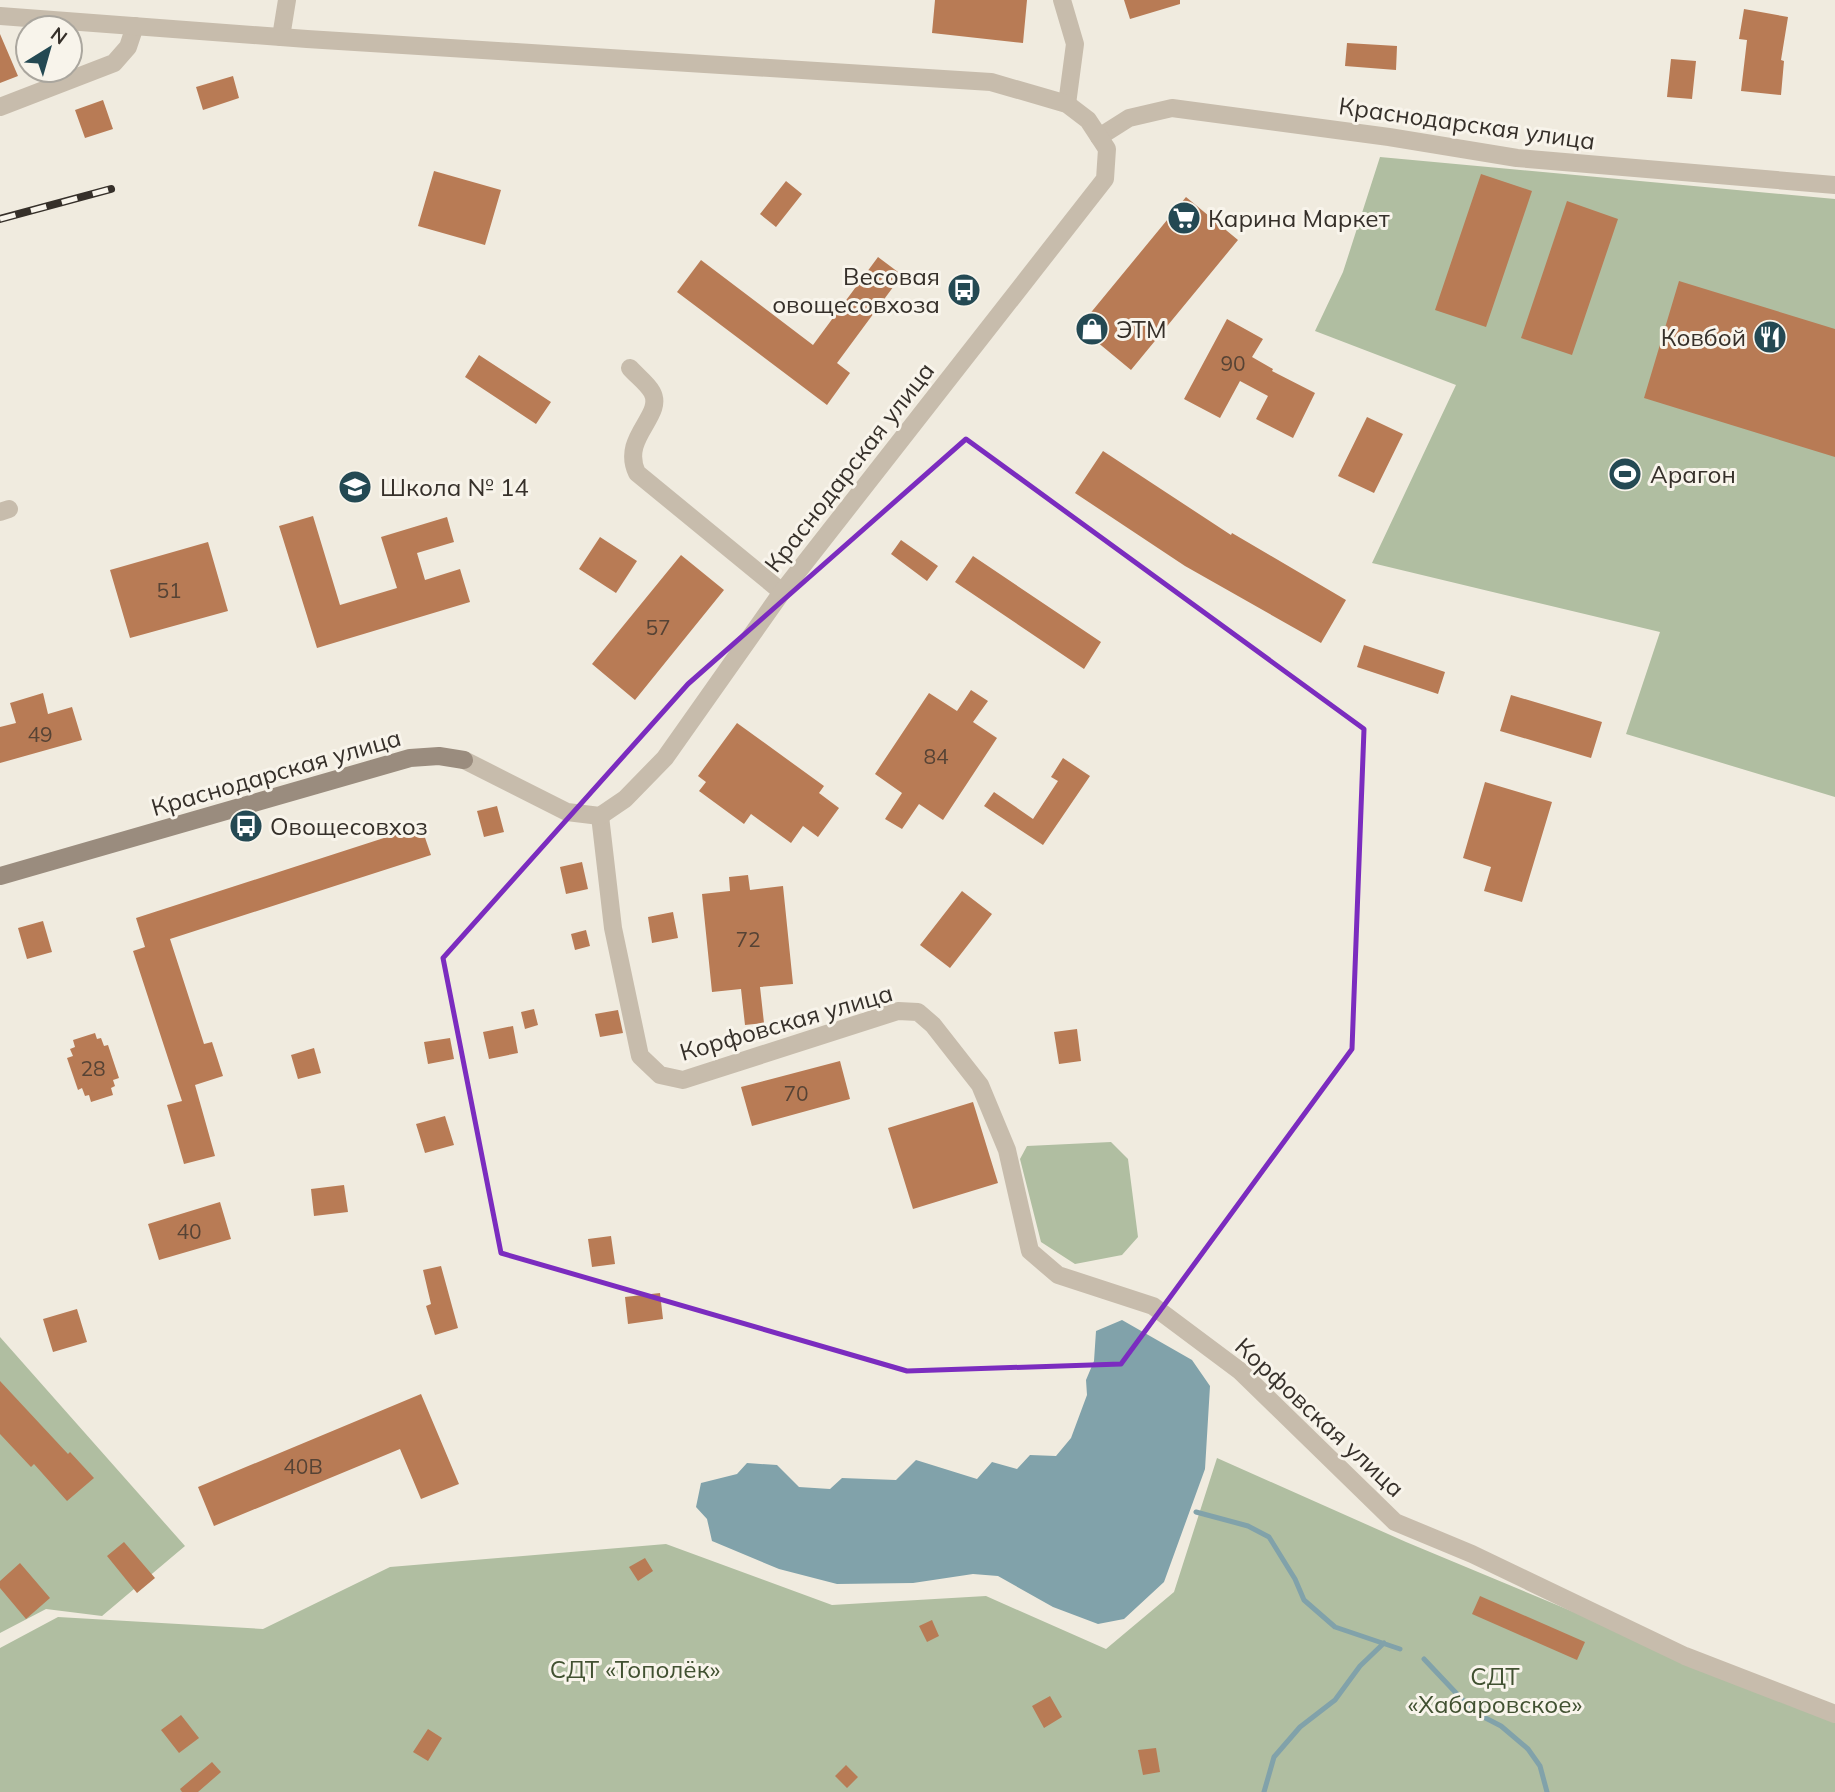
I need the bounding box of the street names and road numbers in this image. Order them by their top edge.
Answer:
street label: Краснодарская улица [1337,90,1597,156]
street label: Краснодарская улица [758,356,940,578]
street label: Краснодарская улица [148,722,404,822]
street label: Корфовская улица [676,977,896,1067]
street label: Корфовская улица [1229,1331,1411,1503]

